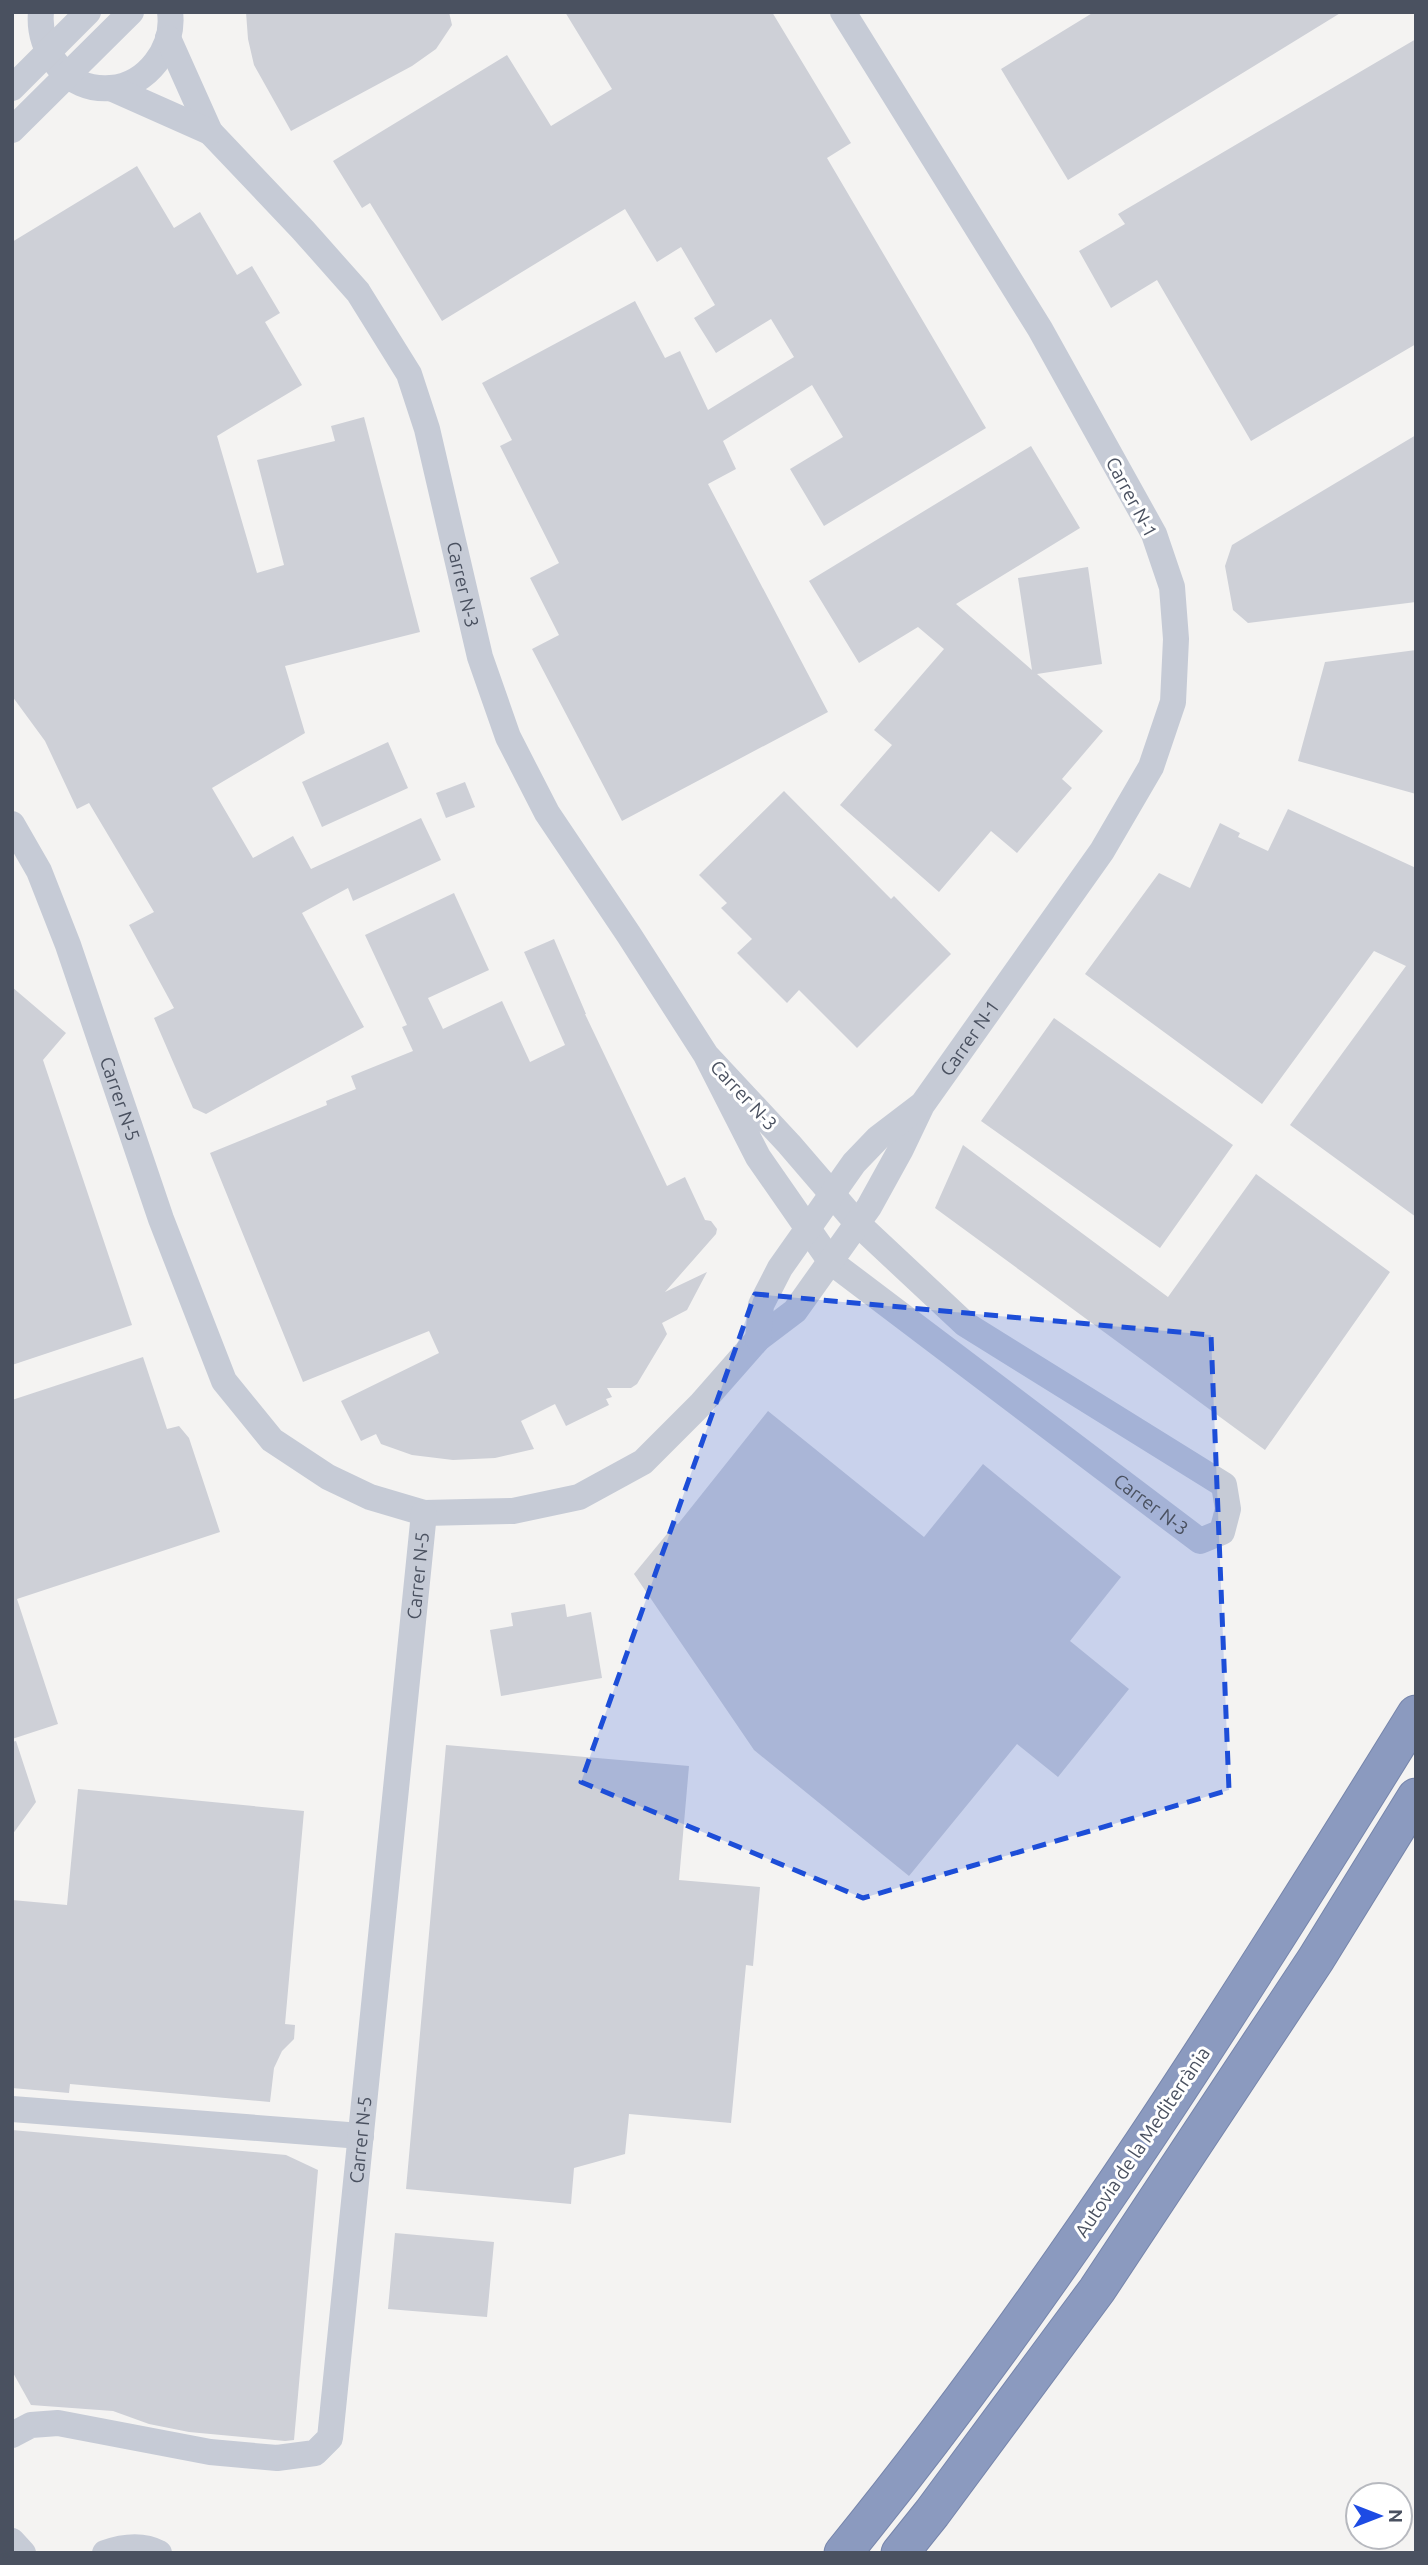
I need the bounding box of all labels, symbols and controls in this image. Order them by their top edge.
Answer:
street label: Carrer N-1 [1102,453,1162,541]
street label: Carrer N-3 [442,539,484,630]
street label: Carrer N-1 [935,996,1004,1080]
street label: Carrer N-5 [96,1054,145,1144]
street label: Carrer N-3 [706,1055,782,1135]
street label: Carrer N-3 [1110,1469,1193,1539]
street label: Carrer N-5 [402,1531,433,1620]
street label: Autovia de la Mediterrània [1070,2043,1214,2241]
street label: Carrer N-5 [345,2095,376,2184]
north arrow [1344,2481,1414,2551]
text: N [1385,2509,1407,2523]

